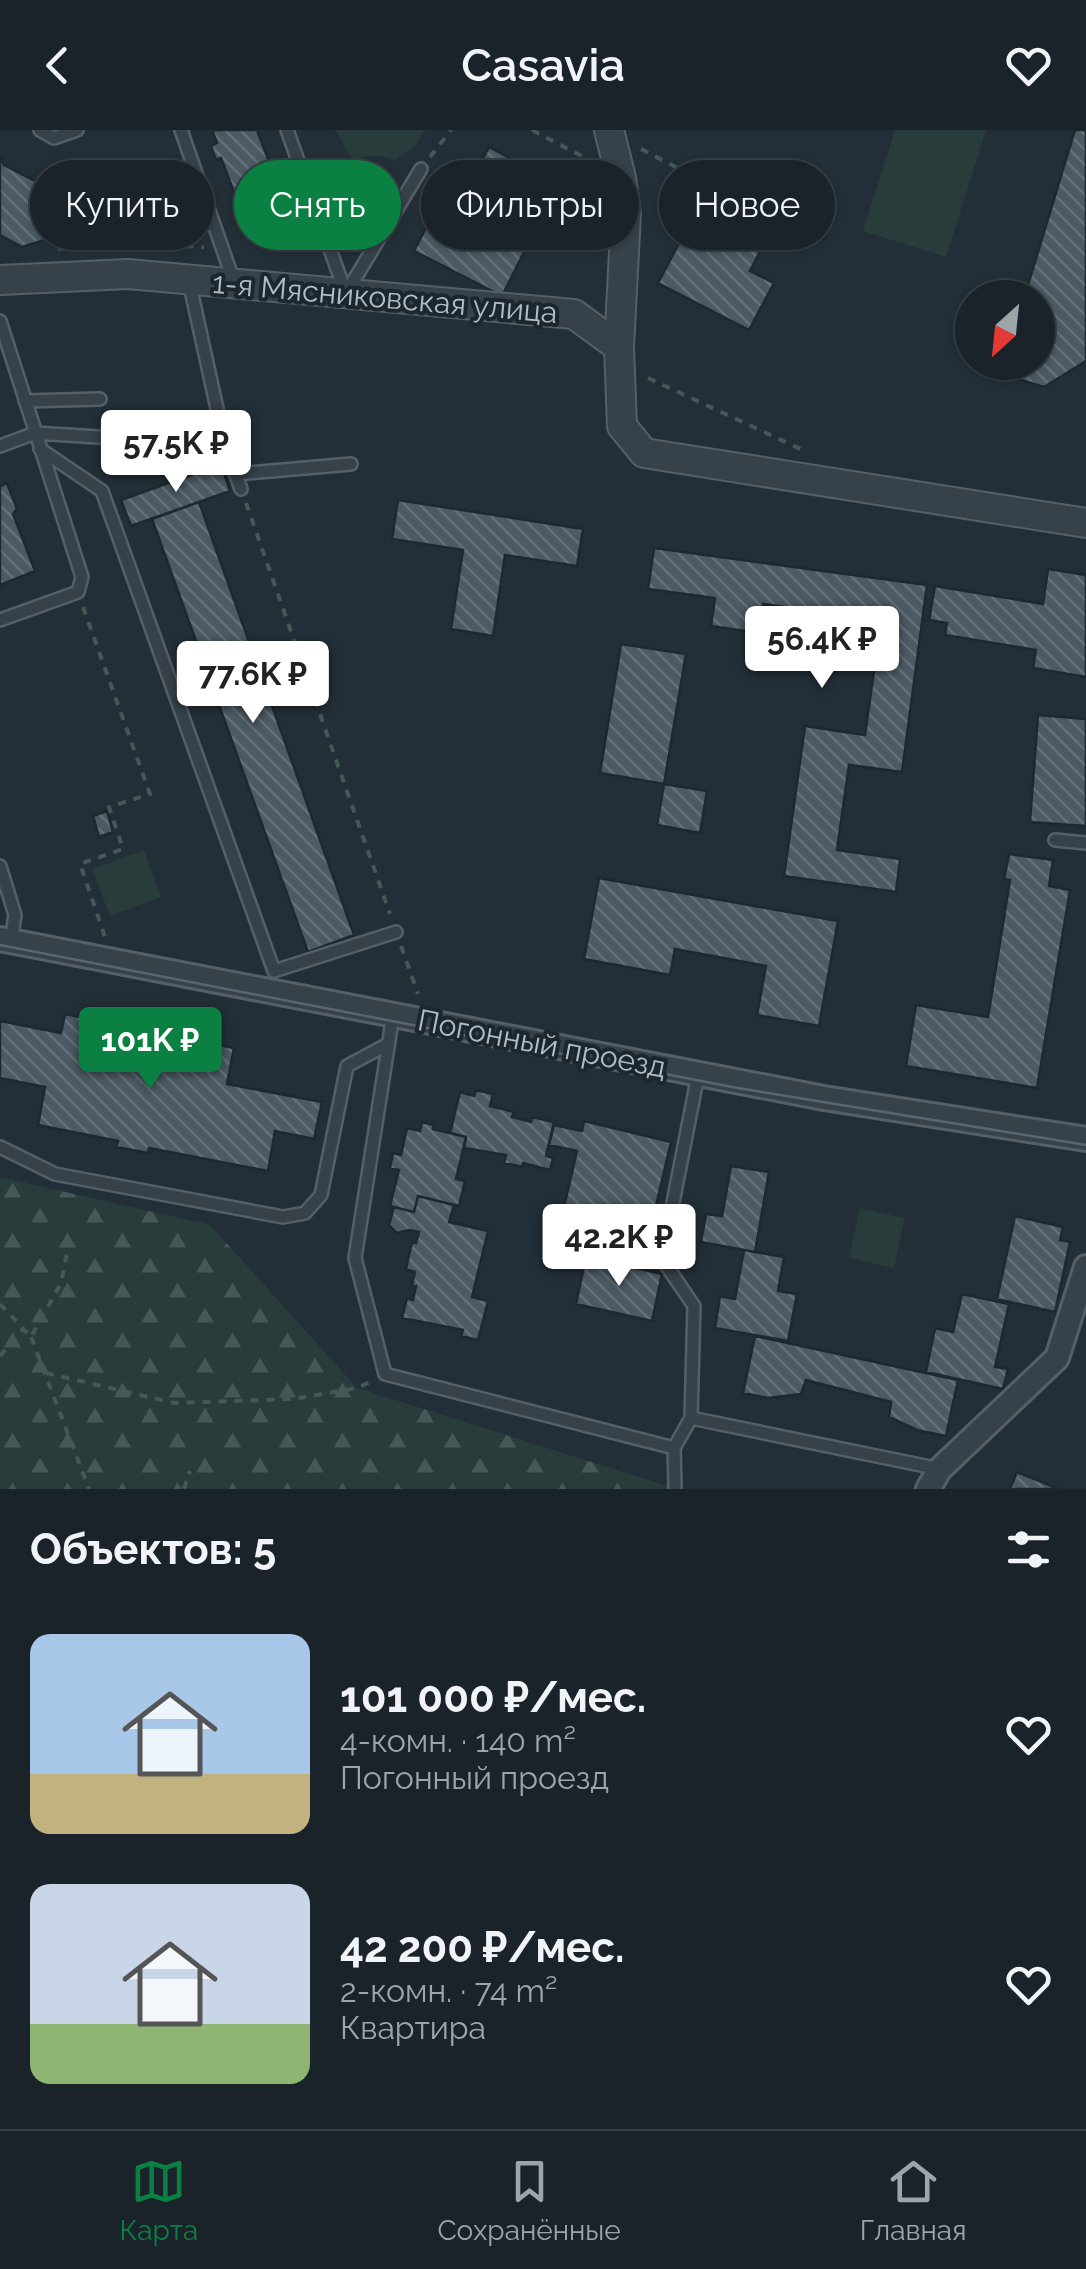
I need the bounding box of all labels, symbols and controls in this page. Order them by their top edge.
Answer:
icon: back [30,38,85,93]
icon: heart [1001,38,1056,93]
text: Casavia [461,39,625,92]
chip: Купить [30,160,214,250]
chip: Снять [234,160,401,250]
chip: Фильтры [421,160,639,250]
chip: Новое [659,160,835,250]
street label: 1-я Мясниковская улица [211,265,559,330]
north arrow [955,280,1055,380]
map controls [955,280,1055,380]
pin: 57.5K ₽ [84,410,268,495]
text: 57.5K ₽ [123,424,229,461]
pin: 56.4K ₽ [730,606,914,691]
text: 56.4K ₽ [767,620,877,657]
pin: 77.6K ₽ [161,641,345,726]
text: 77.6K ₽ [199,655,307,692]
street label: Погонный проезд [415,1002,669,1085]
pin: 101K ₽ [69,1007,231,1092]
text: 101K ₽ [101,1021,199,1058]
pin: 42.2K ₽ [527,1204,711,1289]
text: 42.2K ₽ [565,1218,673,1255]
icon: filters [1001,1522,1056,1577]
text: Объектов: 5 [30,1525,276,1574]
text: 101 000 ₽/мес. [340,1673,646,1722]
icon: home [110,1674,230,1794]
icon: heart [1001,1707,1056,1762]
text: 4-комн. · 140 m² [340,1722,576,1759]
text: Погонный проезд [340,1759,609,1796]
text: 42 200 ₽/мес. [340,1923,624,1972]
icon: home [110,1924,230,2044]
icon: heart [1001,1957,1056,2012]
text: 2-комн. · 74 m² [340,1972,557,2009]
text: Квартира [340,2009,486,2046]
tab: Карта [120,2154,198,2247]
tab: Сохранённые [437,2154,621,2247]
tab: Главная [860,2154,966,2247]

